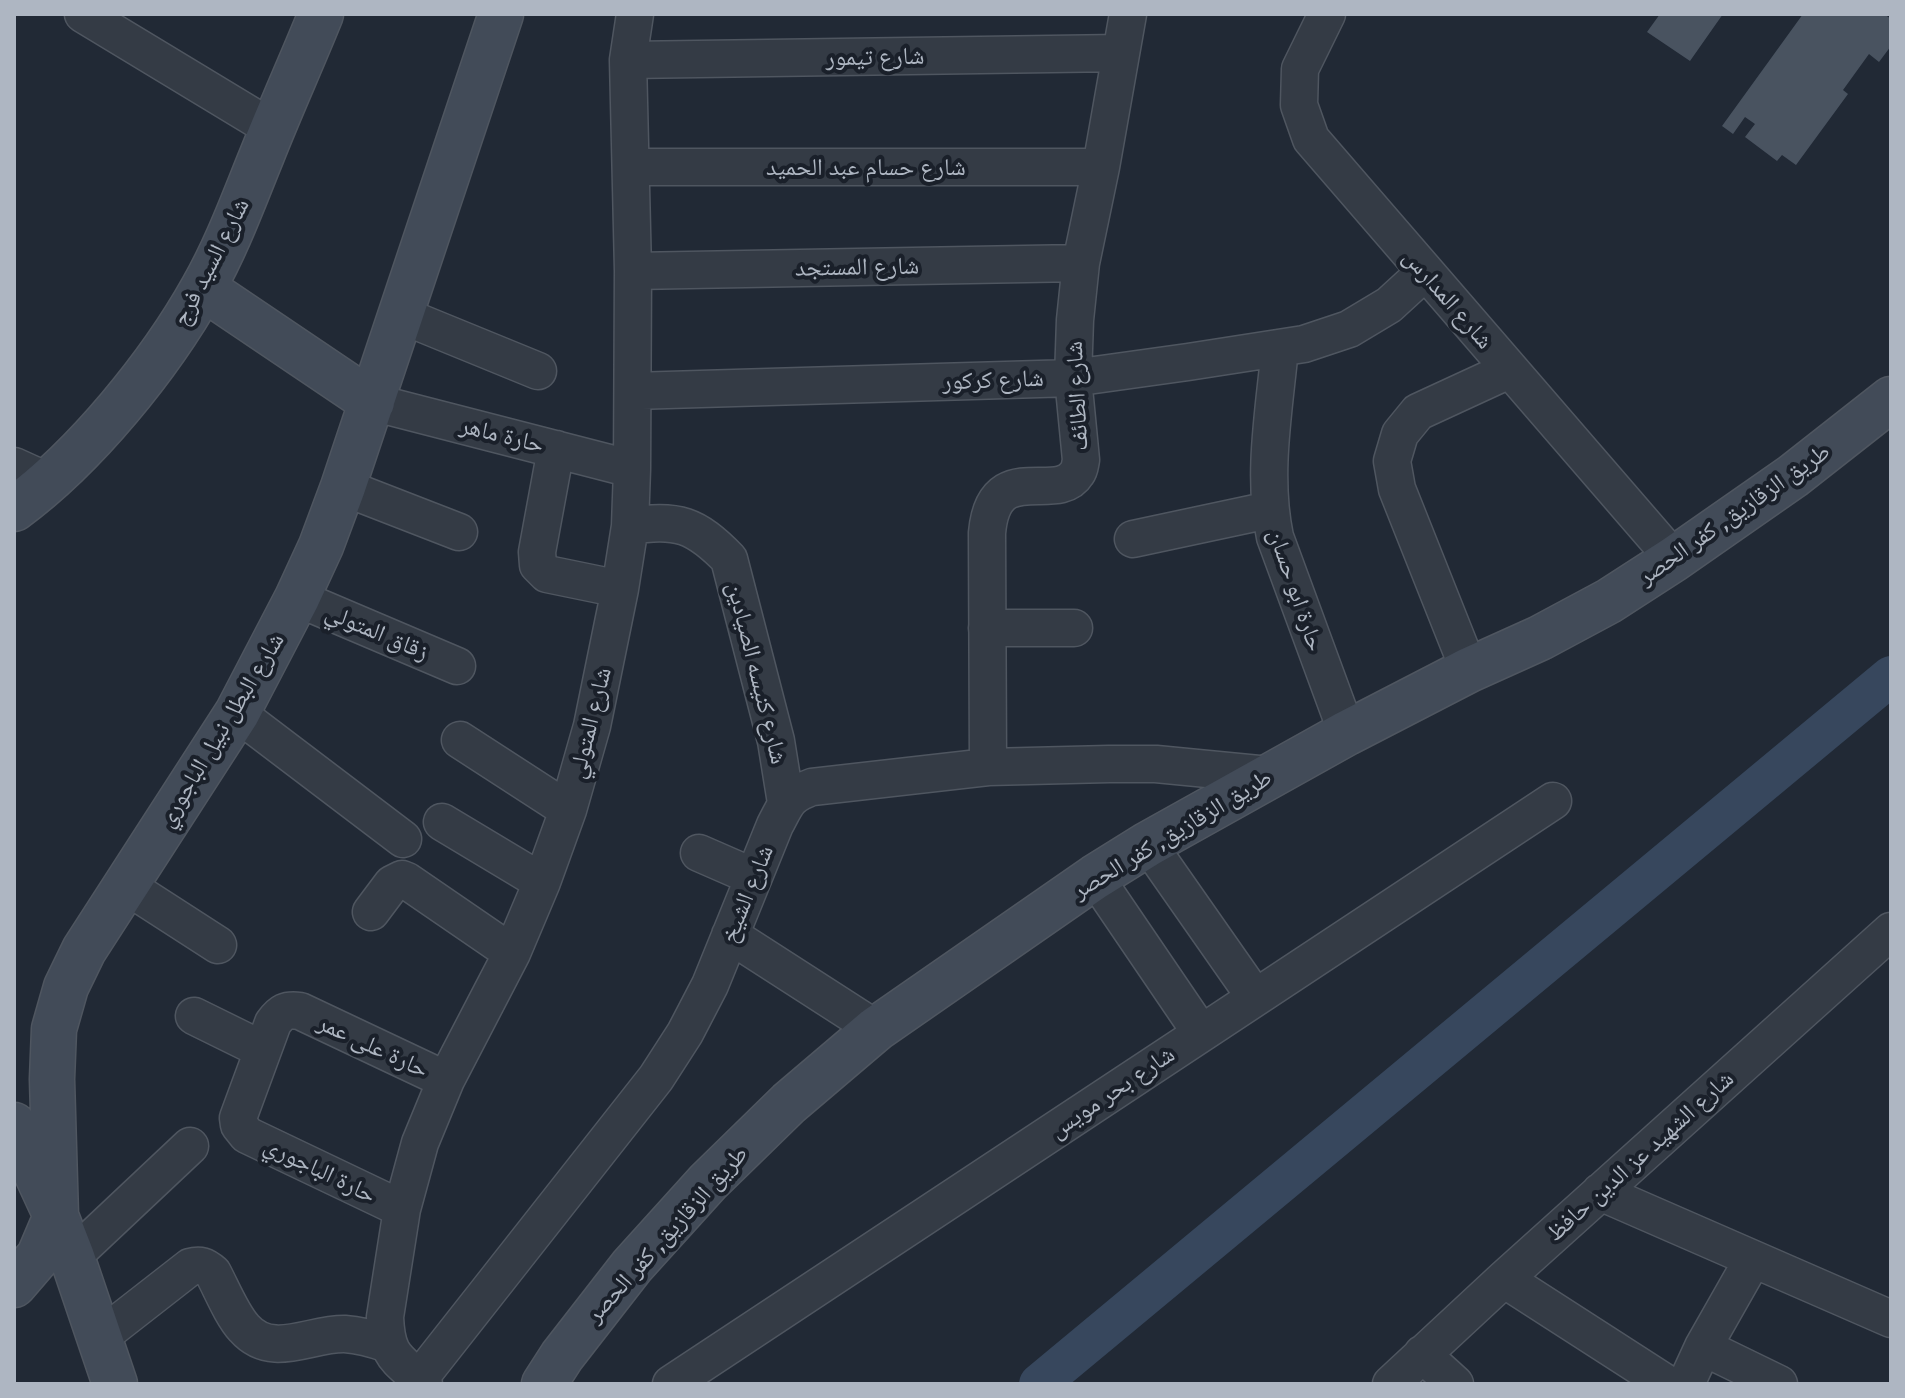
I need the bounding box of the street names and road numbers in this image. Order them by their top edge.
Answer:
street label: شارع تيمور [825,42,925,72]
street label: شارع حسام عبد الحميد [766,153,966,181]
street label: شارع السيد فرج [167,193,255,331]
street label: شارع المدارس [1397,243,1499,355]
street label: شارع المستجد [795,252,919,282]
street label: شارع الطائف [1060,340,1094,452]
street label: شارع كركور [942,364,1044,396]
street label: حارة ماهر [457,411,547,459]
street label: طريق الزقازيق, كفر الحصر [1632,437,1836,591]
street label: حارة ابو حسان [1262,525,1330,655]
street label: شارع كنيسه الصيادين [720,579,794,767]
street label: زقاق المتولي [321,597,433,667]
street label: شارع البطل نبيل الباجوري [152,628,290,832]
street label: شارع المتولي [562,664,618,782]
street label: طريق الزقازيق, كفر الحصر [1067,763,1277,905]
street label: شارع الشيخ [714,841,780,947]
street label: حارة على عمر [313,1008,433,1084]
street label: شارع بحر مويس [1044,1040,1180,1144]
street label: شارع الشهيد عز الدين حافظ [1541,1064,1739,1248]
street label: حارة الباجوري [259,1131,381,1209]
street label: طريق الزقازيق, كفر الحصر [580,1140,754,1328]

